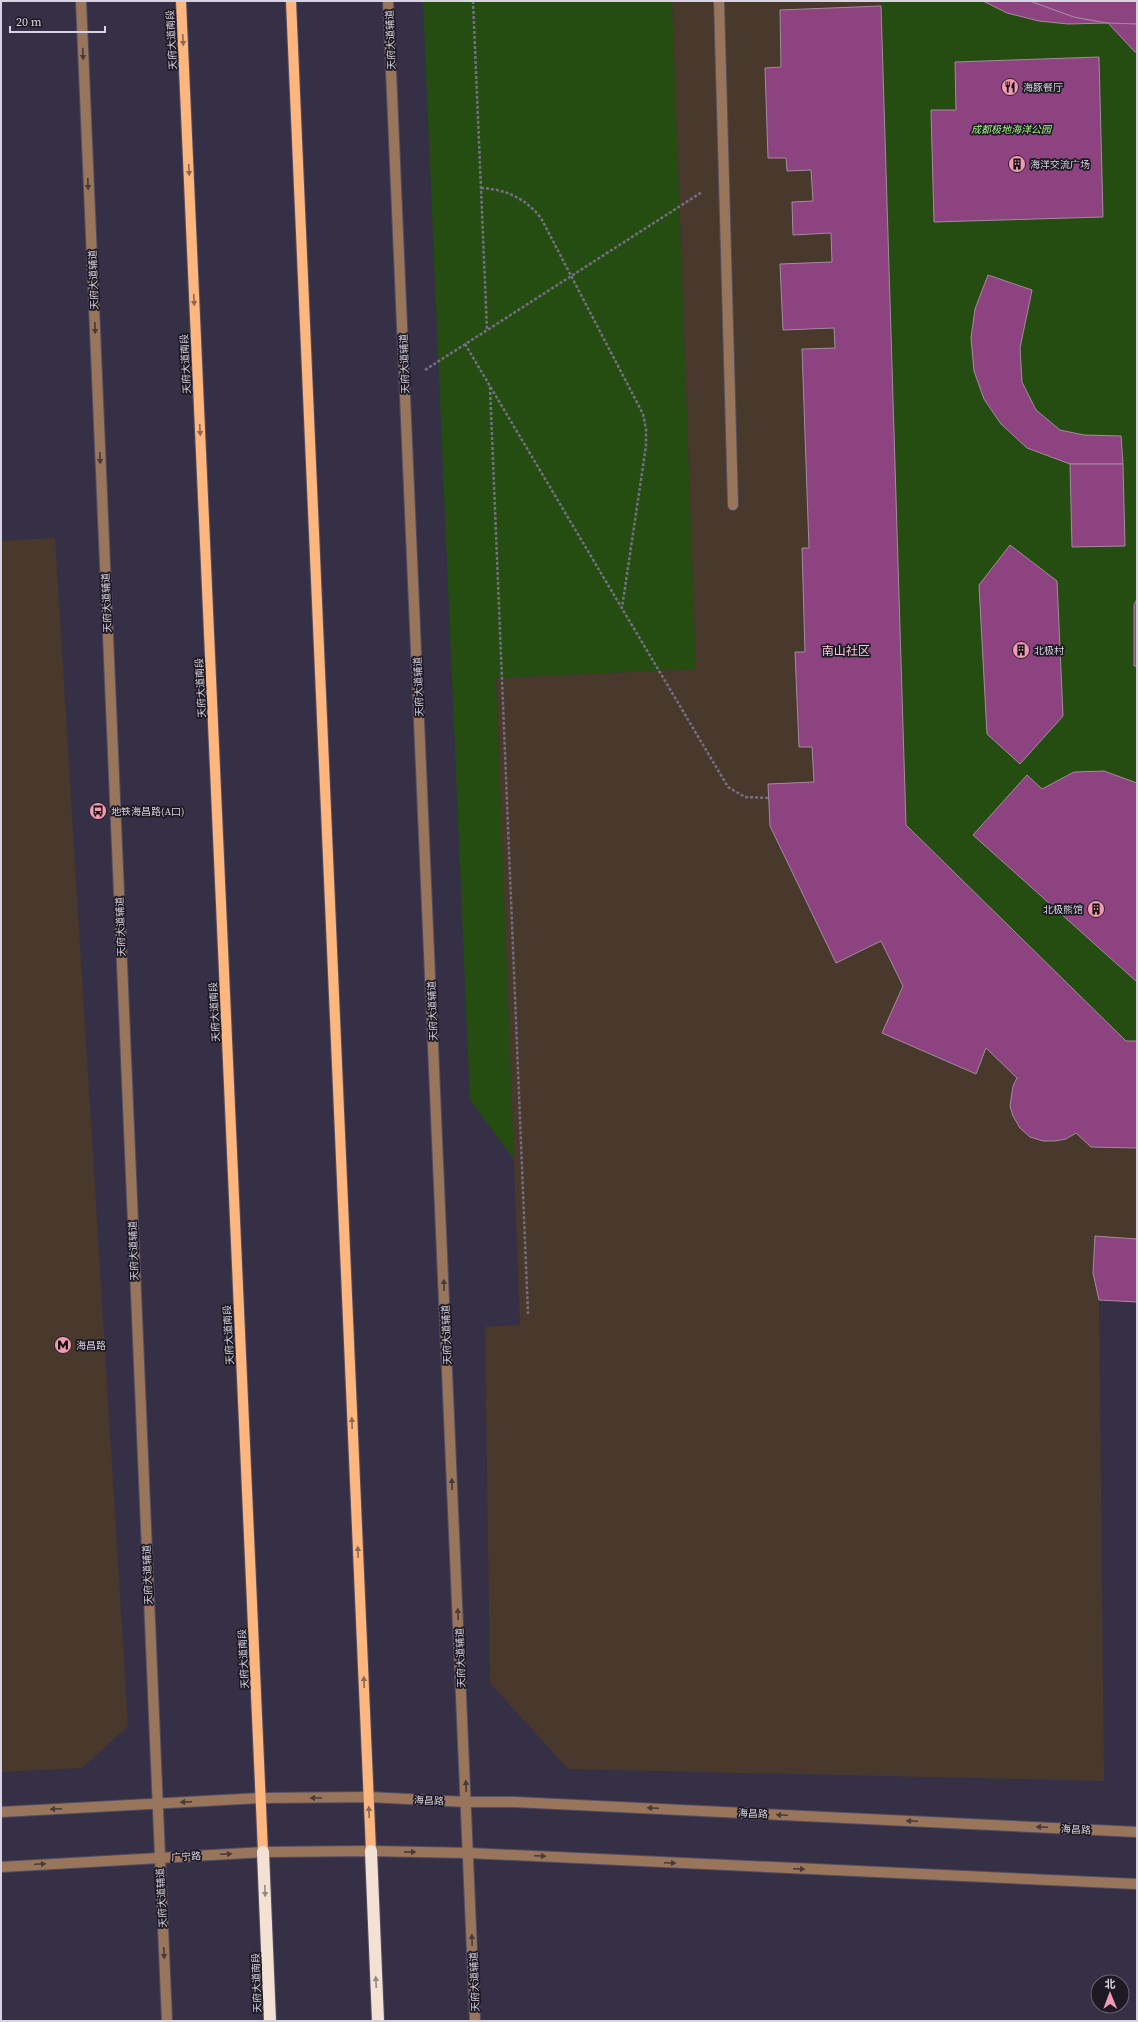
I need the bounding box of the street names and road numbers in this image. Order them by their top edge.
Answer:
street label: 天府大道南段 [163,10,180,70]
street label: 天府大道辅道 [383,10,398,70]
street label: 天府大道辅道 [86,250,101,310]
street label: 天府大道南段 [177,334,194,394]
street label: 天府大道辅道 [397,334,412,394]
street label: 天府大道辅道 [99,573,114,633]
street label: 天府大道辅道 [411,657,426,717]
street label: 天府大道南段 [192,658,209,718]
street label: 天府大道辅道 [113,897,128,957]
street label: 天府大道辅道 [425,981,440,1041]
street label: 天府大道南段 [206,982,223,1042]
street label: 天府大道辅道 [126,1221,141,1281]
street label: 天府大道南段 [220,1305,237,1365]
street label: 天府大道辅道 [439,1305,454,1365]
street label: 天府大道辅道 [140,1545,155,1605]
street label: 天府大道辅道 [453,1628,468,1688]
street label: 天府大道南段 [235,1629,252,1689]
street label: 海昌路 [414,1793,444,1808]
street label: 海昌路 [738,1806,768,1821]
street label: 海昌路 [1061,1822,1091,1837]
street label: 广宁路 [171,1849,201,1864]
street label: 天府大道辅道 [153,1868,170,1928]
street label: 天府大道辅道 [467,1952,482,2012]
street label: 天府大道南段 [249,1953,264,2013]

